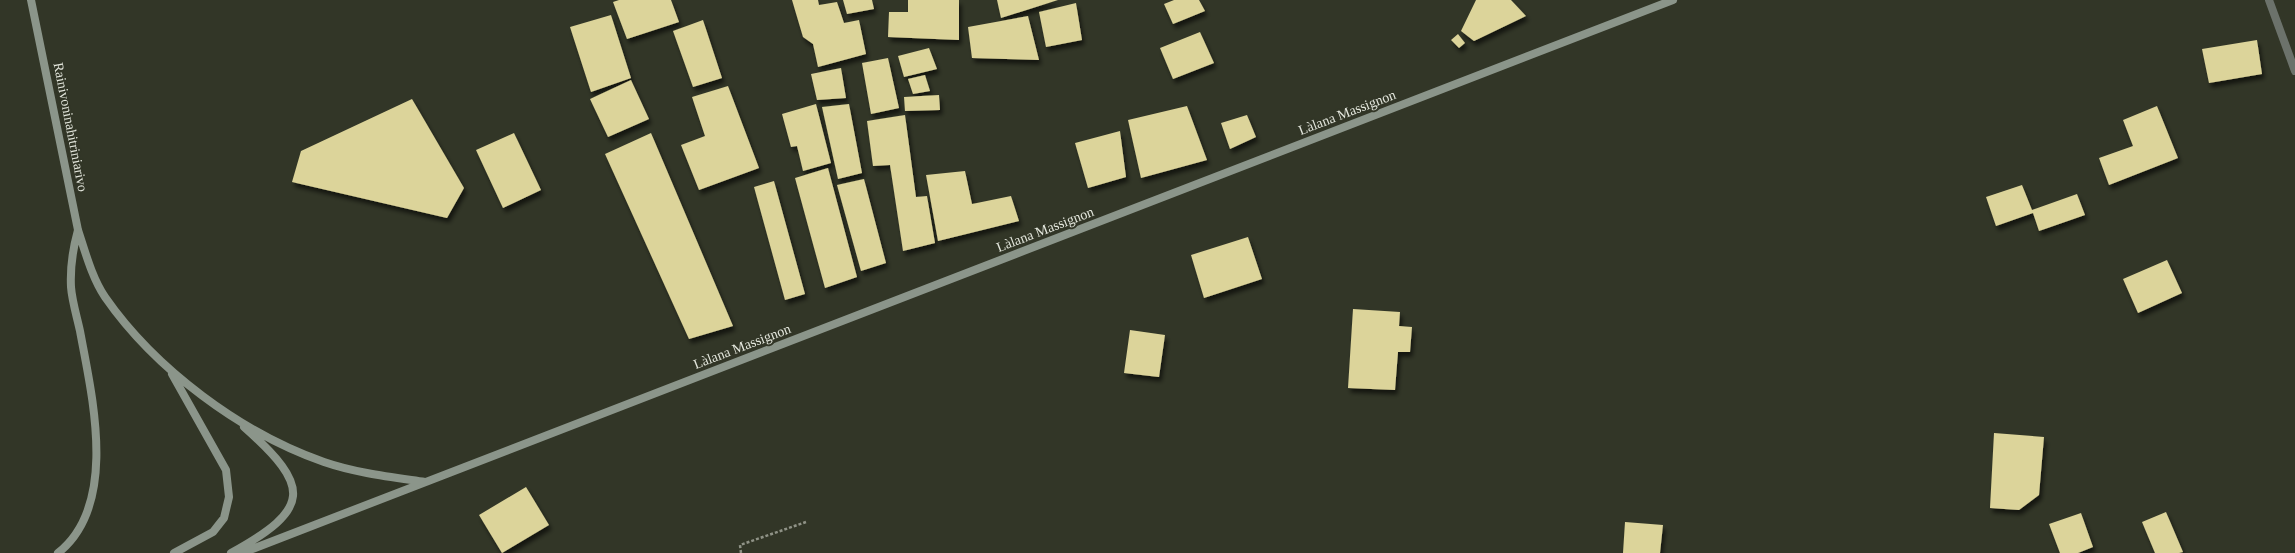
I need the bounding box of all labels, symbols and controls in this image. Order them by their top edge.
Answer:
street label: Rainivoninahitriniarivo [51,61,90,193]
street label: Làlana Massignon [1296,87,1398,138]
street label: Làlana Massignon [994,204,1096,255]
street label: Làlana Massignon [691,321,793,372]

